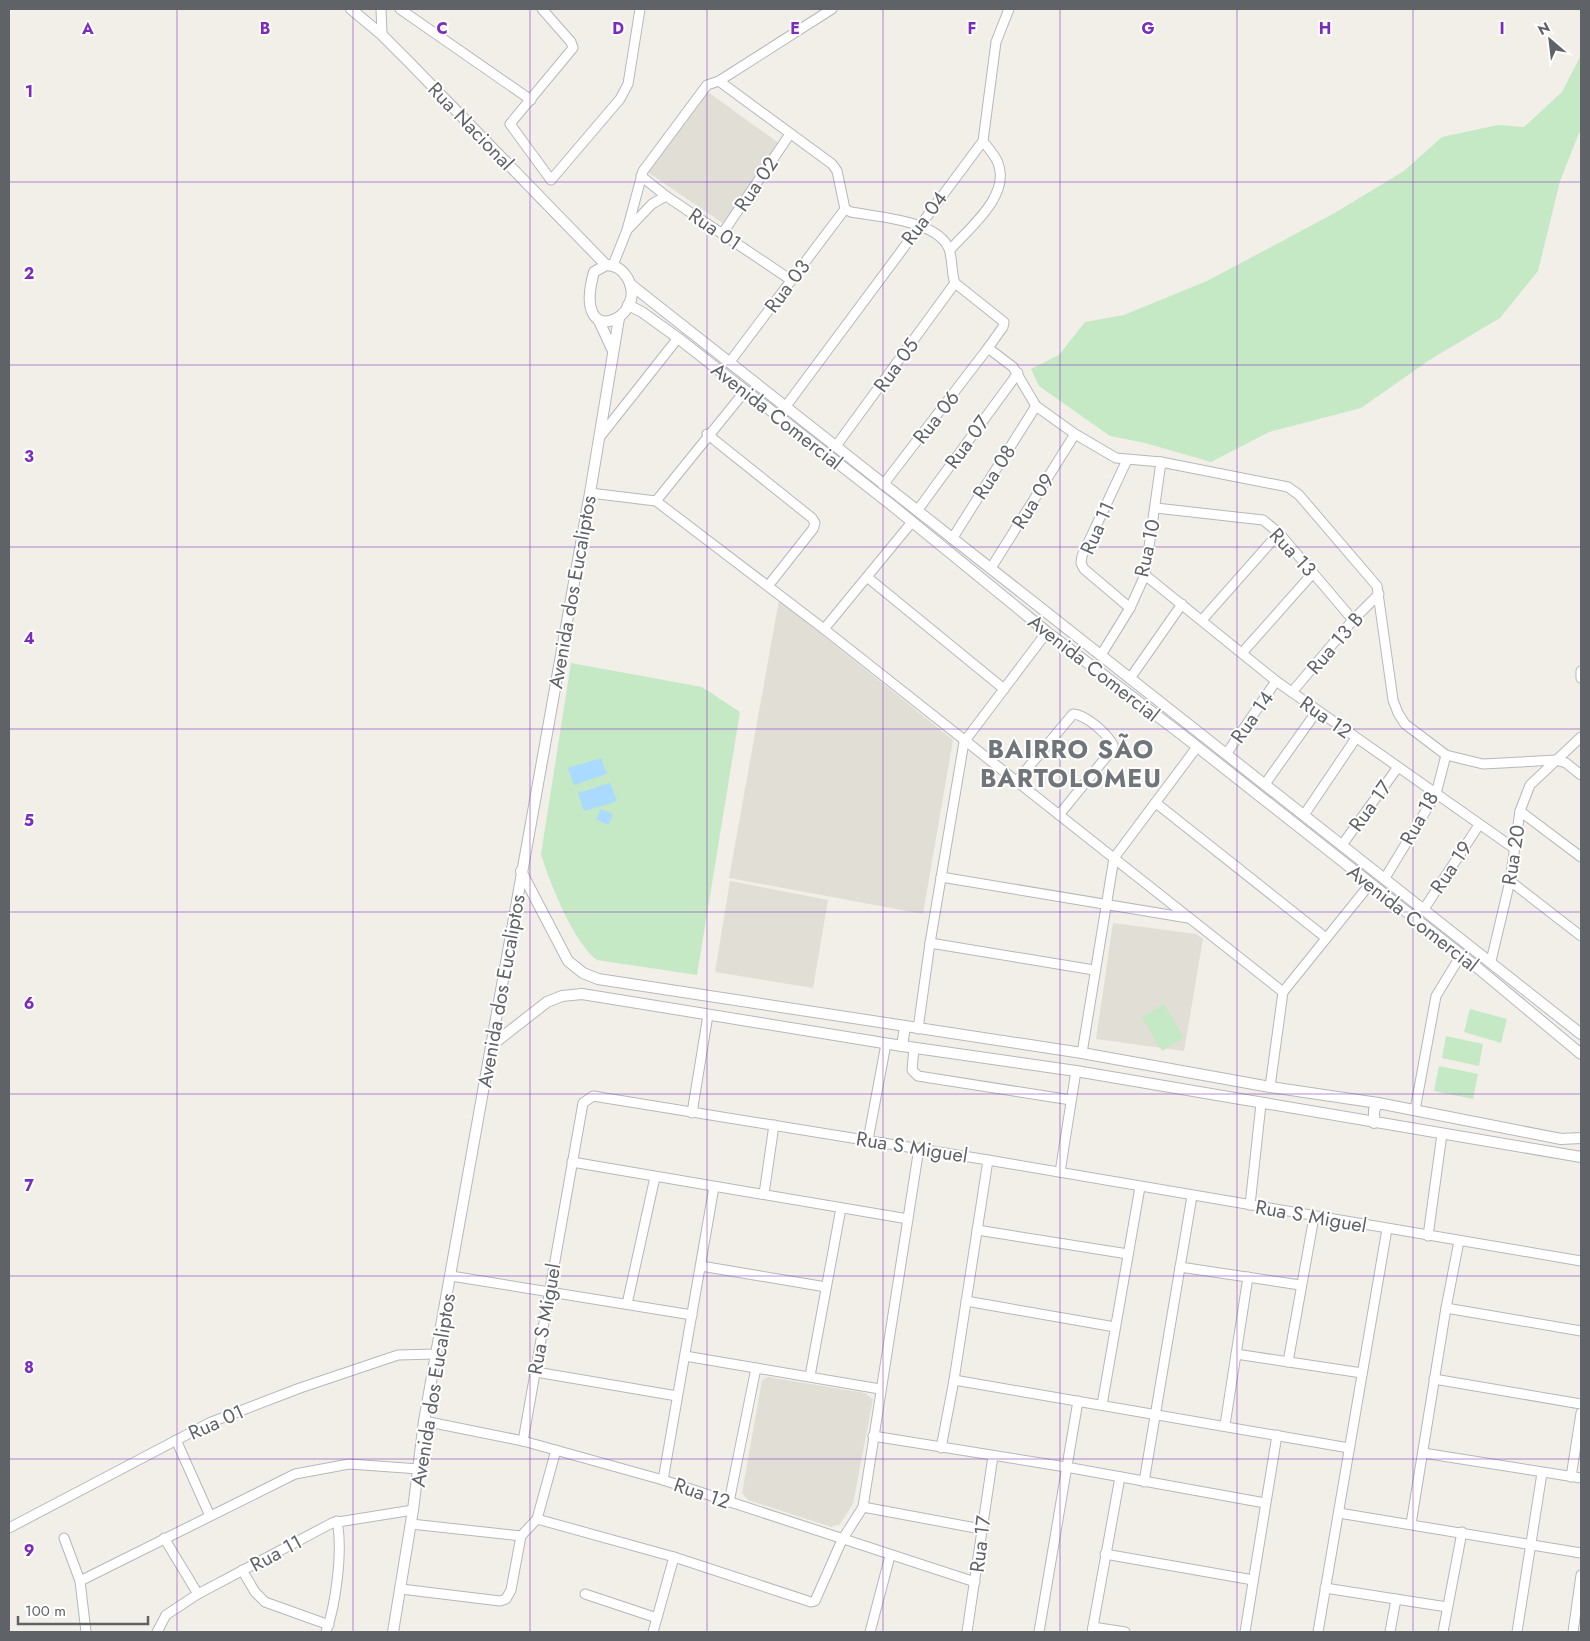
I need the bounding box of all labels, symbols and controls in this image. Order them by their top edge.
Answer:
north arrow [1525,15,1575,65]
text: A [81,17,94,40]
text: B [260,17,270,40]
text: C [436,17,448,40]
text: D [612,17,624,40]
text: E [790,17,800,40]
text: F [968,17,976,40]
text: G [1141,17,1155,40]
text: H [1319,17,1331,40]
text: I [1499,17,1505,40]
text: N [1534,17,1554,40]
street label: Rua Nacional [421,76,520,177]
text: 1 [25,80,33,103]
street label: Rua 02 [727,151,785,218]
street label: Rua 04 [894,185,955,251]
street label: Rua 01 [682,201,747,258]
street label: Rua 03 [758,253,817,319]
text: 2 [24,262,34,285]
street label: Rua 05 [867,332,926,398]
street label: Avenida Comercial [705,356,849,477]
street label: Rua 06 [906,384,967,450]
street label: Rua 07 [938,409,997,475]
street label: Rua 08 [966,439,1023,505]
text: 3 [24,445,34,468]
street label: Rua 09 [1005,468,1062,535]
street label: Avenida dos Eucaliptos [541,493,604,691]
street label: Rua 11 [1073,497,1122,559]
street label: Rua 10 [1127,517,1168,580]
street label: Rua 13 [1263,522,1323,583]
street label: Rua 13 B [1300,606,1371,681]
street label: Avenida Comercial [1022,608,1166,729]
text: 4 [23,627,35,650]
street label: Rua 14 [1224,685,1281,749]
street label: Rua 12 [1294,689,1358,746]
district label: BAIRRO SÃO BARTOLOMEU [980,731,1162,796]
street label: Rua 17 [1342,774,1399,838]
street label: Rua 18 [1393,786,1446,850]
text: 5 [24,809,34,832]
street label: Rua 20 [1494,823,1533,887]
street label: Rua 19 [1423,835,1480,899]
street label: Avenida Comercial [1341,858,1485,979]
street label: Avenida dos Eucaliptos [470,892,533,1090]
text: 6 [24,992,34,1015]
street label: Rua S Miguel [854,1124,970,1171]
text: 7 [24,1174,34,1197]
street label: Rua S Miguel [1253,1192,1369,1241]
street label: Rua S Miguel [520,1261,569,1377]
street label: Avenida dos Eucaliptos [404,1291,463,1489]
text: 8 [24,1356,34,1379]
street label: Rua 01 [184,1397,249,1448]
street label: Rua 12 [670,1470,734,1517]
street label: Rua 17 [963,1514,998,1574]
street label: Rua 11 [245,1528,307,1579]
text: 9 [24,1539,34,1562]
scale bar [18,1594,148,1626]
text: 100 m [25,1600,66,1622]

